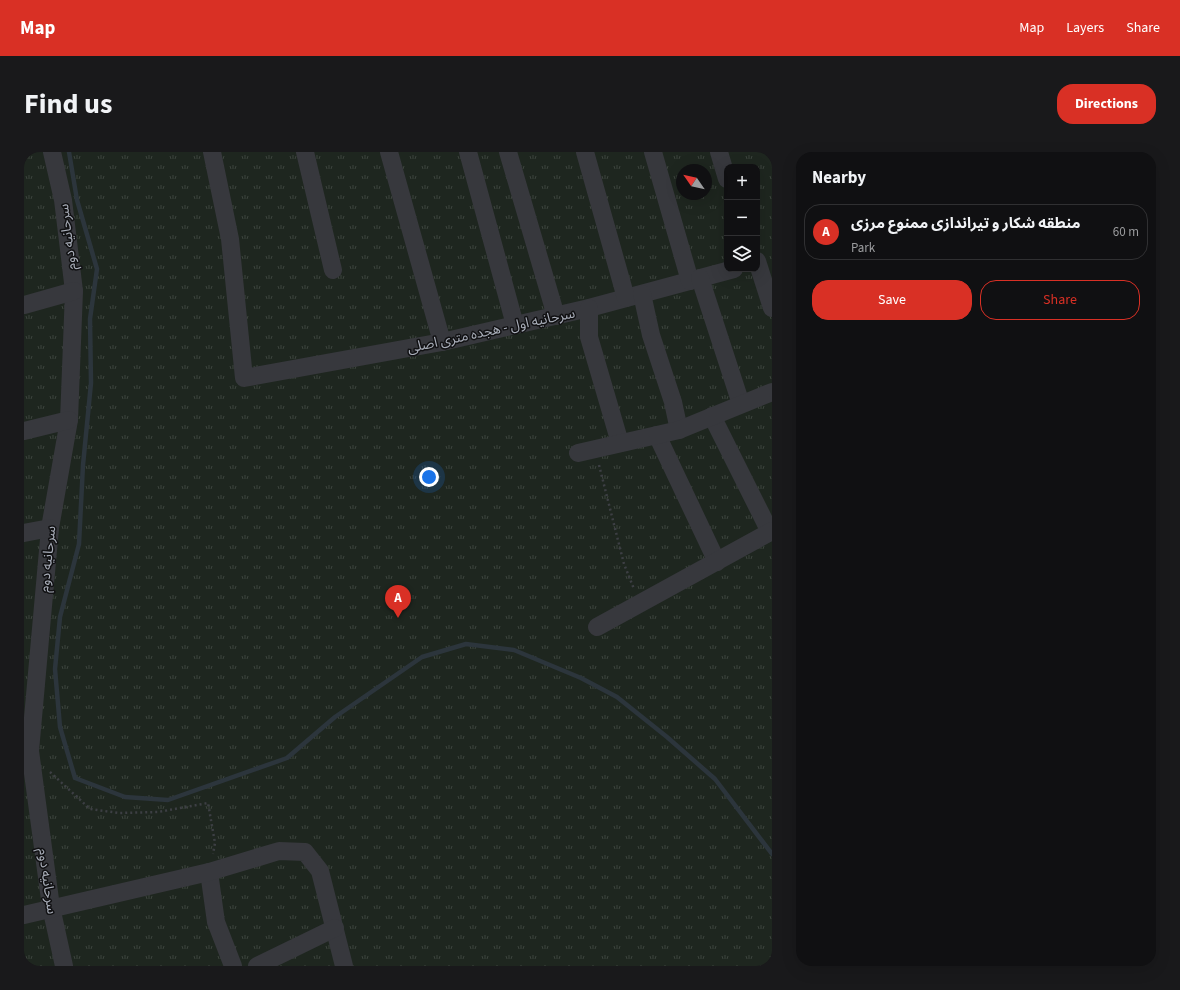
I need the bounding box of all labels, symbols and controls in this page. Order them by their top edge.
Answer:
text: Map [20,15,55,42]
text: Map [1019,18,1044,38]
text: Layers [1066,18,1104,38]
text: Share [1126,18,1160,38]
text: Find us [24,84,112,124]
button: Directions [1057,84,1156,124]
north arrow [676,164,712,200]
map controls [724,164,760,272]
button: + [724,164,760,200]
text: Nearby [812,166,866,190]
button: − [724,200,760,236]
street label: سرحانیه دوم [54,203,82,271]
text: منطقه شکار و تیراندازی ممنوع مرزی [851,213,1081,234]
text: A [822,223,830,241]
text: 60 m [1113,223,1139,241]
button: layers [724,236,760,272]
text: Park [851,239,875,257]
button: Save [812,280,972,320]
button: Share [980,280,1140,320]
street label: سرحانیه اول - هجده متری اصلی [405,303,577,359]
your location [419,467,439,487]
street label: سرحانیه دوم [35,525,61,593]
pin: A [385,585,411,618]
street label: سرحانیه دوم [32,847,62,916]

